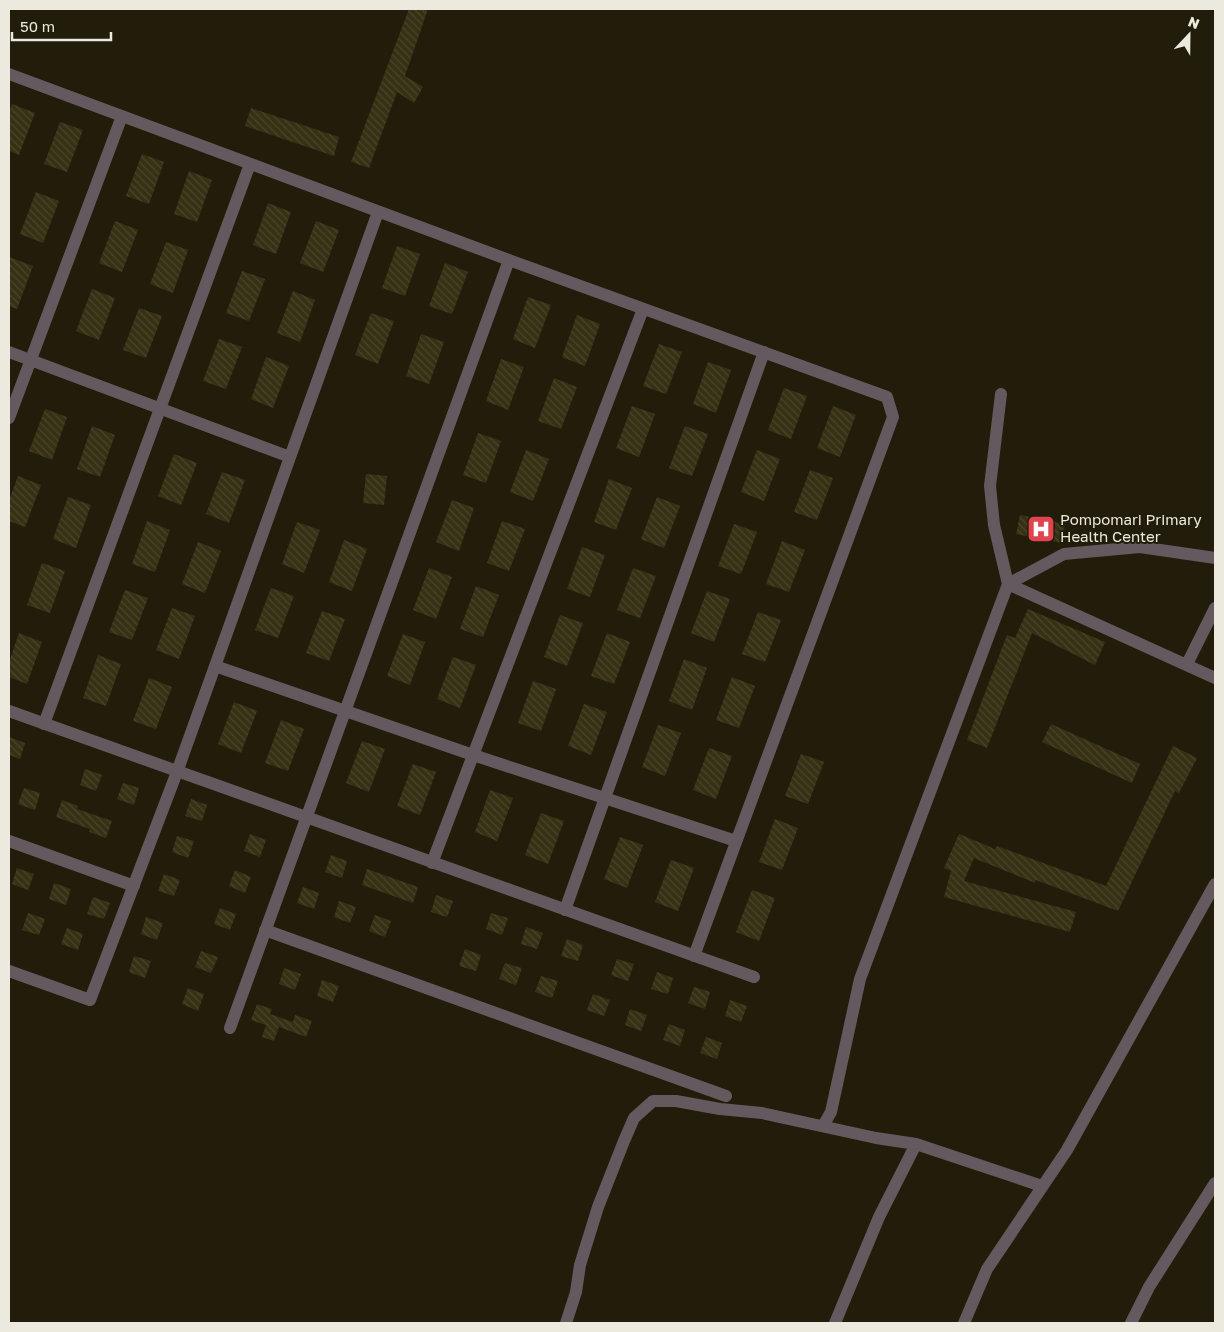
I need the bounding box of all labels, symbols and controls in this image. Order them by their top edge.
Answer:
scale bar [12,10,111,42]
north arrow [1164,10,1214,60]
text: N [1186,13,1202,32]
text: 50 m [20,17,55,35]
place label: Pompomari Primary Health Center [1060,510,1202,545]
hospital icon: Pompomari Primary Health Center [1026,514,1056,544]

